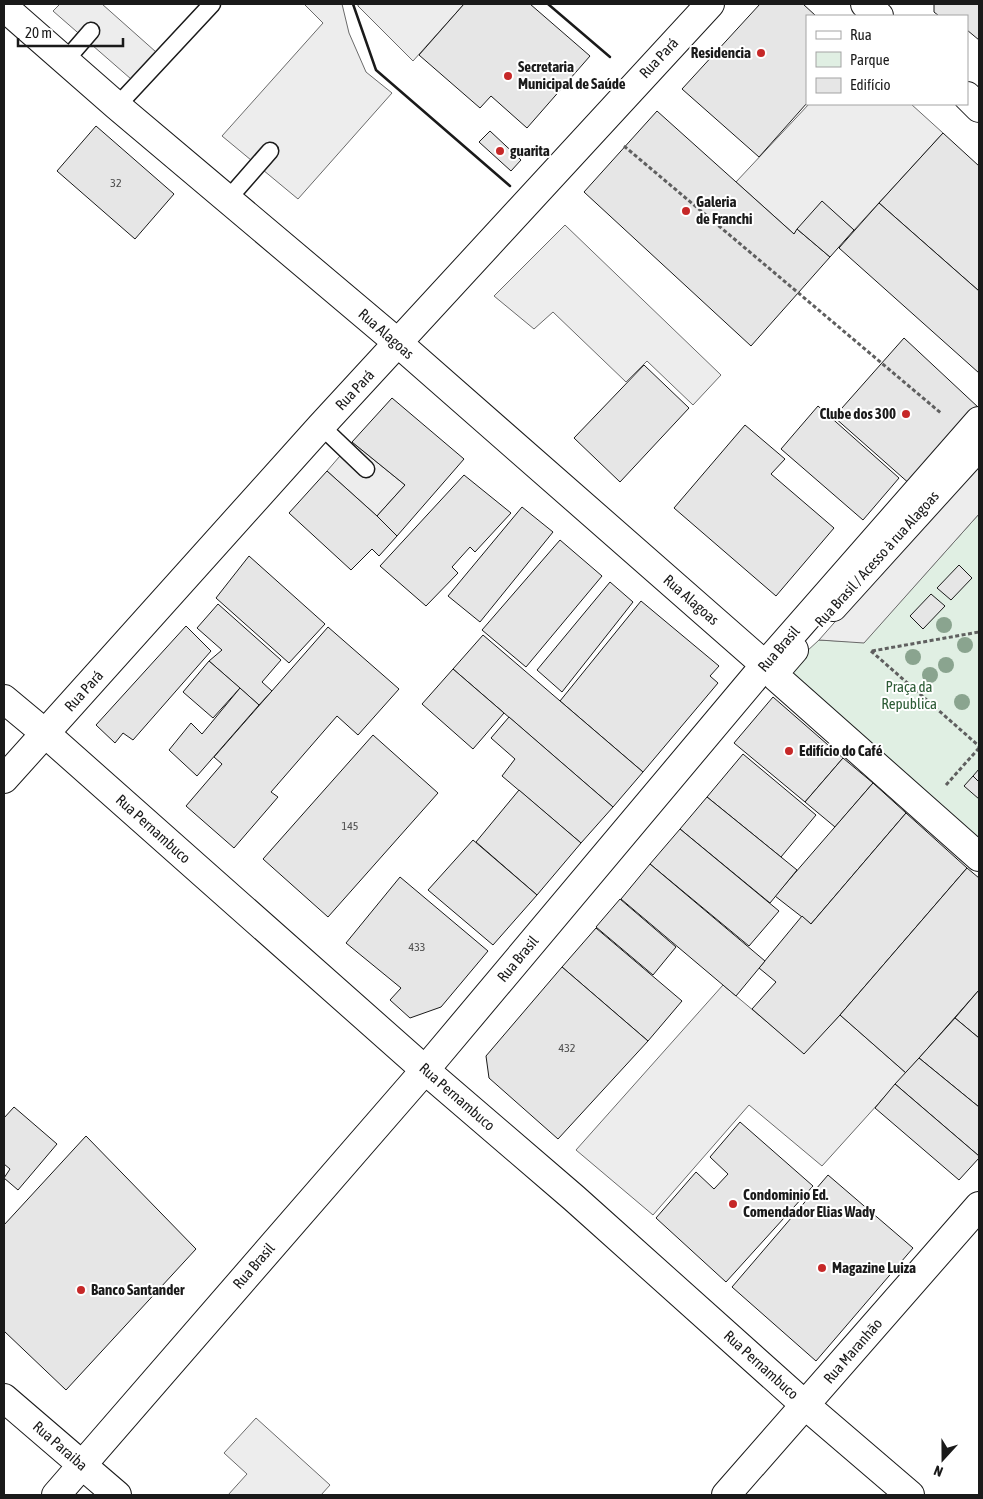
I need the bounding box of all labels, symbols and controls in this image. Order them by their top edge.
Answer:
scale bar [18,15,122,47]
legend [806,15,968,105]
text: 20 m [25,24,52,41]
text: Rua [850,26,872,43]
street label: Rua Pará [636,34,682,81]
place label: Residencia [691,44,751,61]
marker: Residencia [755,47,767,59]
text: Parque [850,51,890,68]
place label: Secretaria Municipal de Saúde [518,58,626,92]
marker: Secretaria Municipal de Saúde [502,70,514,82]
text: Edifício [850,76,891,93]
place label: guarita [510,142,550,159]
marker: guarita [494,145,506,157]
house number: 32 [110,176,122,190]
place label: Galeria de Franchi [696,193,752,227]
marker: Galeria de Franchi [680,205,692,217]
street label: Rua Alagoas [355,305,417,362]
street label: Rua Pará [332,366,378,413]
place label: Clube dos 300 [819,405,896,422]
marker: Clube dos 300 [900,408,912,420]
street label: Rua Brasil / Acesso à rua Alagoas [811,487,942,630]
street label: Rua Alagoas [660,571,722,628]
street label: Rua Brasil [754,622,803,675]
street label: Rua Pará [61,667,106,715]
park label: Praça da Republica [881,678,937,712]
place label: Edifício do Café [799,742,883,759]
marker: Edifício do Café [783,745,795,757]
street label: Rua Pernambuco [113,791,194,866]
house number: 145 [342,819,358,833]
street label: Rua Brasil [494,932,542,985]
house number: 433 [409,940,425,954]
house number: 432 [559,1041,575,1055]
street label: Rua Pernambuco [416,1059,498,1134]
place label: Condominio Ed. Comendador Elias Wady [743,1186,876,1220]
marker: Condominio Ed. Comendador Elias Wady [727,1198,739,1210]
street label: Rua Brasil [229,1239,278,1292]
place label: Magazine Luiza [832,1259,916,1276]
marker: Magazine Luiza [816,1262,828,1274]
place label: Banco Santander [91,1281,185,1298]
marker: Banco Santander [75,1284,87,1296]
street label: Rua Maranhão [820,1315,885,1387]
street label: Rua Pernambuco [721,1327,802,1402]
street label: Rua Paraiba [30,1417,91,1474]
north arrow [918,1434,968,1484]
text: N [932,1462,945,1480]

